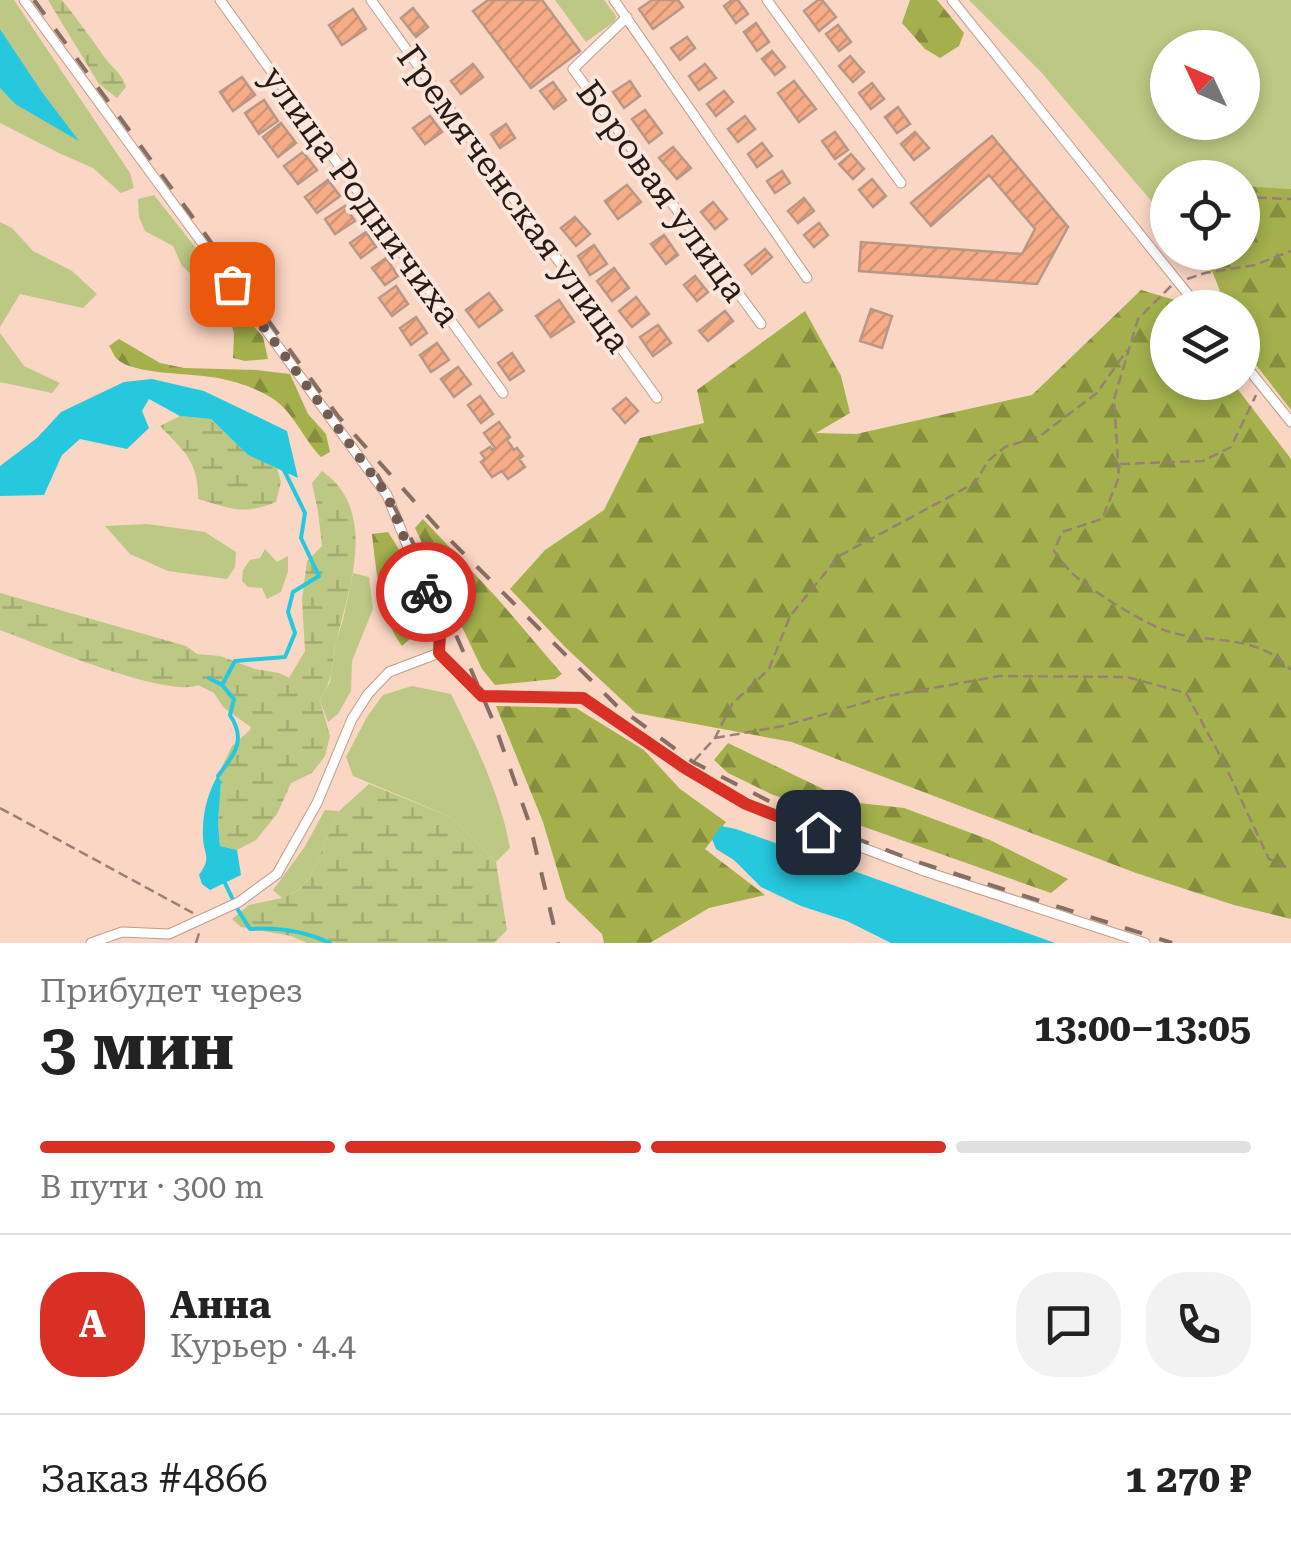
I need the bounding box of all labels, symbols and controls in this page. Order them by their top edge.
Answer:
north arrow [1150,30,1260,140]
map controls [1150,30,1260,400]
street label: Гремяченская улица [388,38,639,361]
street label: улица Родничиха [253,58,469,334]
street label: Боровая улица [568,73,755,310]
button: locate [1150,160,1260,270]
pin [190,242,275,327]
icon: bag [205,257,260,312]
button: layers [1150,290,1260,400]
courier [376,542,476,642]
icon: bike [399,565,454,620]
pin [776,790,861,875]
icon: home [791,805,846,860]
text: Прибудет через [40,972,303,1010]
text: 13:00–13:05 [1034,1006,1251,1050]
text: 3 мин [40,1009,234,1085]
text: В пути · 300 m [40,1168,264,1206]
button: chat [1016,1272,1121,1377]
button: phone [1146,1272,1251,1377]
text: Анна [170,1283,271,1327]
text: А [79,1302,106,1346]
text: Курьер · 4.4 [170,1327,356,1365]
text: Заказ #4866 [40,1457,268,1501]
text: 1 270 ₽ [1125,1457,1251,1501]

